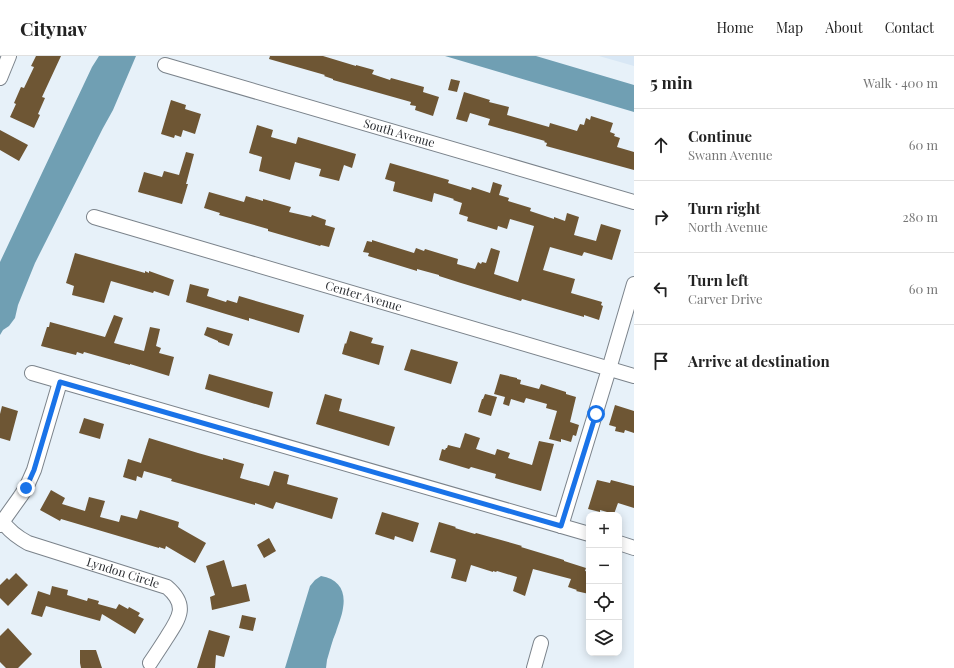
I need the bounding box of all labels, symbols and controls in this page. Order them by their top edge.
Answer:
text: Citynav [20,15,87,41]
text: Home [716,18,754,37]
text: Map [776,18,803,37]
text: About [825,18,863,37]
text: Contact [885,18,934,37]
text: 5 min [650,71,693,93]
text: Walk · 400 m [863,74,938,91]
street label: South Avenue [362,114,437,150]
text: Continue [688,126,752,146]
icon: ahead [650,134,672,156]
text: 60 m [909,136,938,153]
text: Swann Avenue [688,146,773,163]
text: Turn right [688,198,761,218]
icon: right [650,206,672,228]
text: 280 m [902,208,938,225]
text: North Avenue [688,218,768,235]
text: Turn left [688,270,749,290]
street label: Center Avenue [324,277,404,314]
icon: left [650,278,672,300]
text: 60 m [909,280,938,297]
text: Carver Drive [688,290,763,307]
icon: arrive [650,350,672,372]
text: Arrive at destination [688,351,830,371]
route start [587,405,605,423]
route end [17,479,35,497]
map controls [586,512,622,656]
button: + [586,512,622,548]
button: − [586,548,622,584]
street label: Lyndon Circle [85,553,162,591]
button: locate [586,584,622,620]
button: layers [586,620,622,656]

